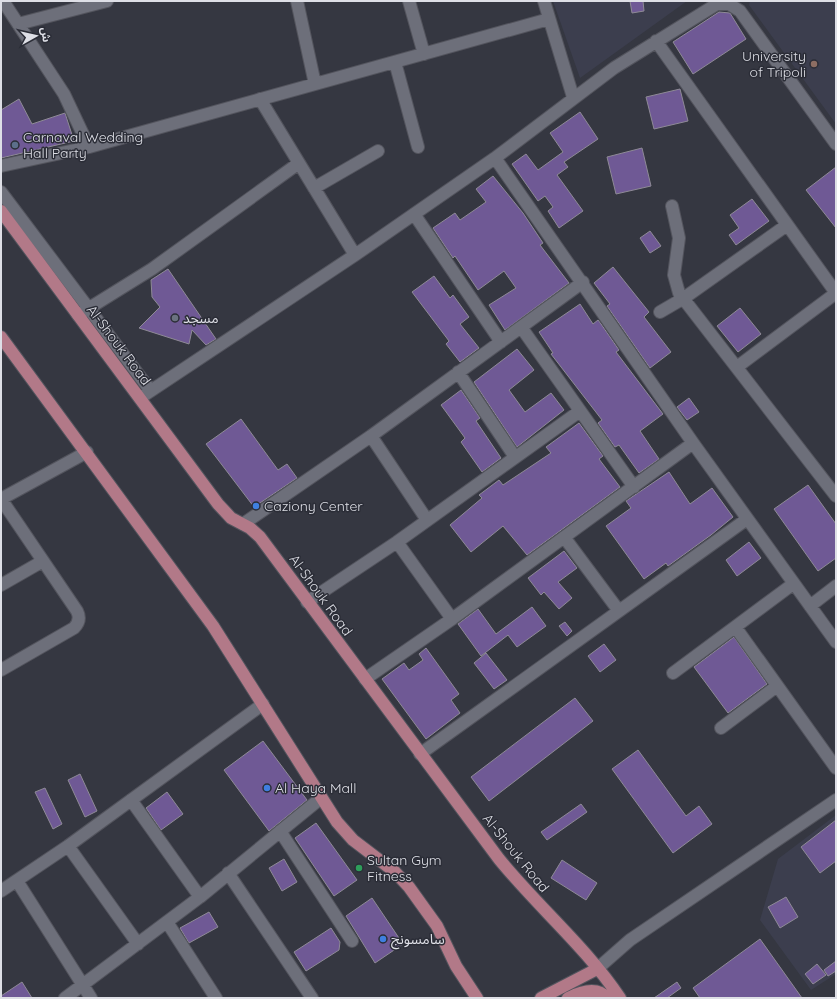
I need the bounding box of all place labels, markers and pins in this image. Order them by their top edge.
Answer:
place label: University of Tripoli [742,47,806,81]
marker: University of Tripoli [809,59,819,69]
place label: Carnaval Wedding Hall Party [23,128,143,162]
marker: Carnaval Wedding Hall Party [10,140,20,150]
place label: مسجد [183,309,219,327]
marker: مسجد [170,313,180,323]
place label: Caziony Center [264,497,363,515]
marker: Caziony Center [251,501,261,511]
place label: Al Haya Mall [275,779,356,797]
marker: Al Haya Mall [262,783,272,793]
place label: Sultan Gym Fitness [367,851,442,885]
marker: Sultan Gym Fitness [354,863,364,873]
place label: سامسونج [391,930,445,950]
marker: سامسونج [378,934,388,944]

